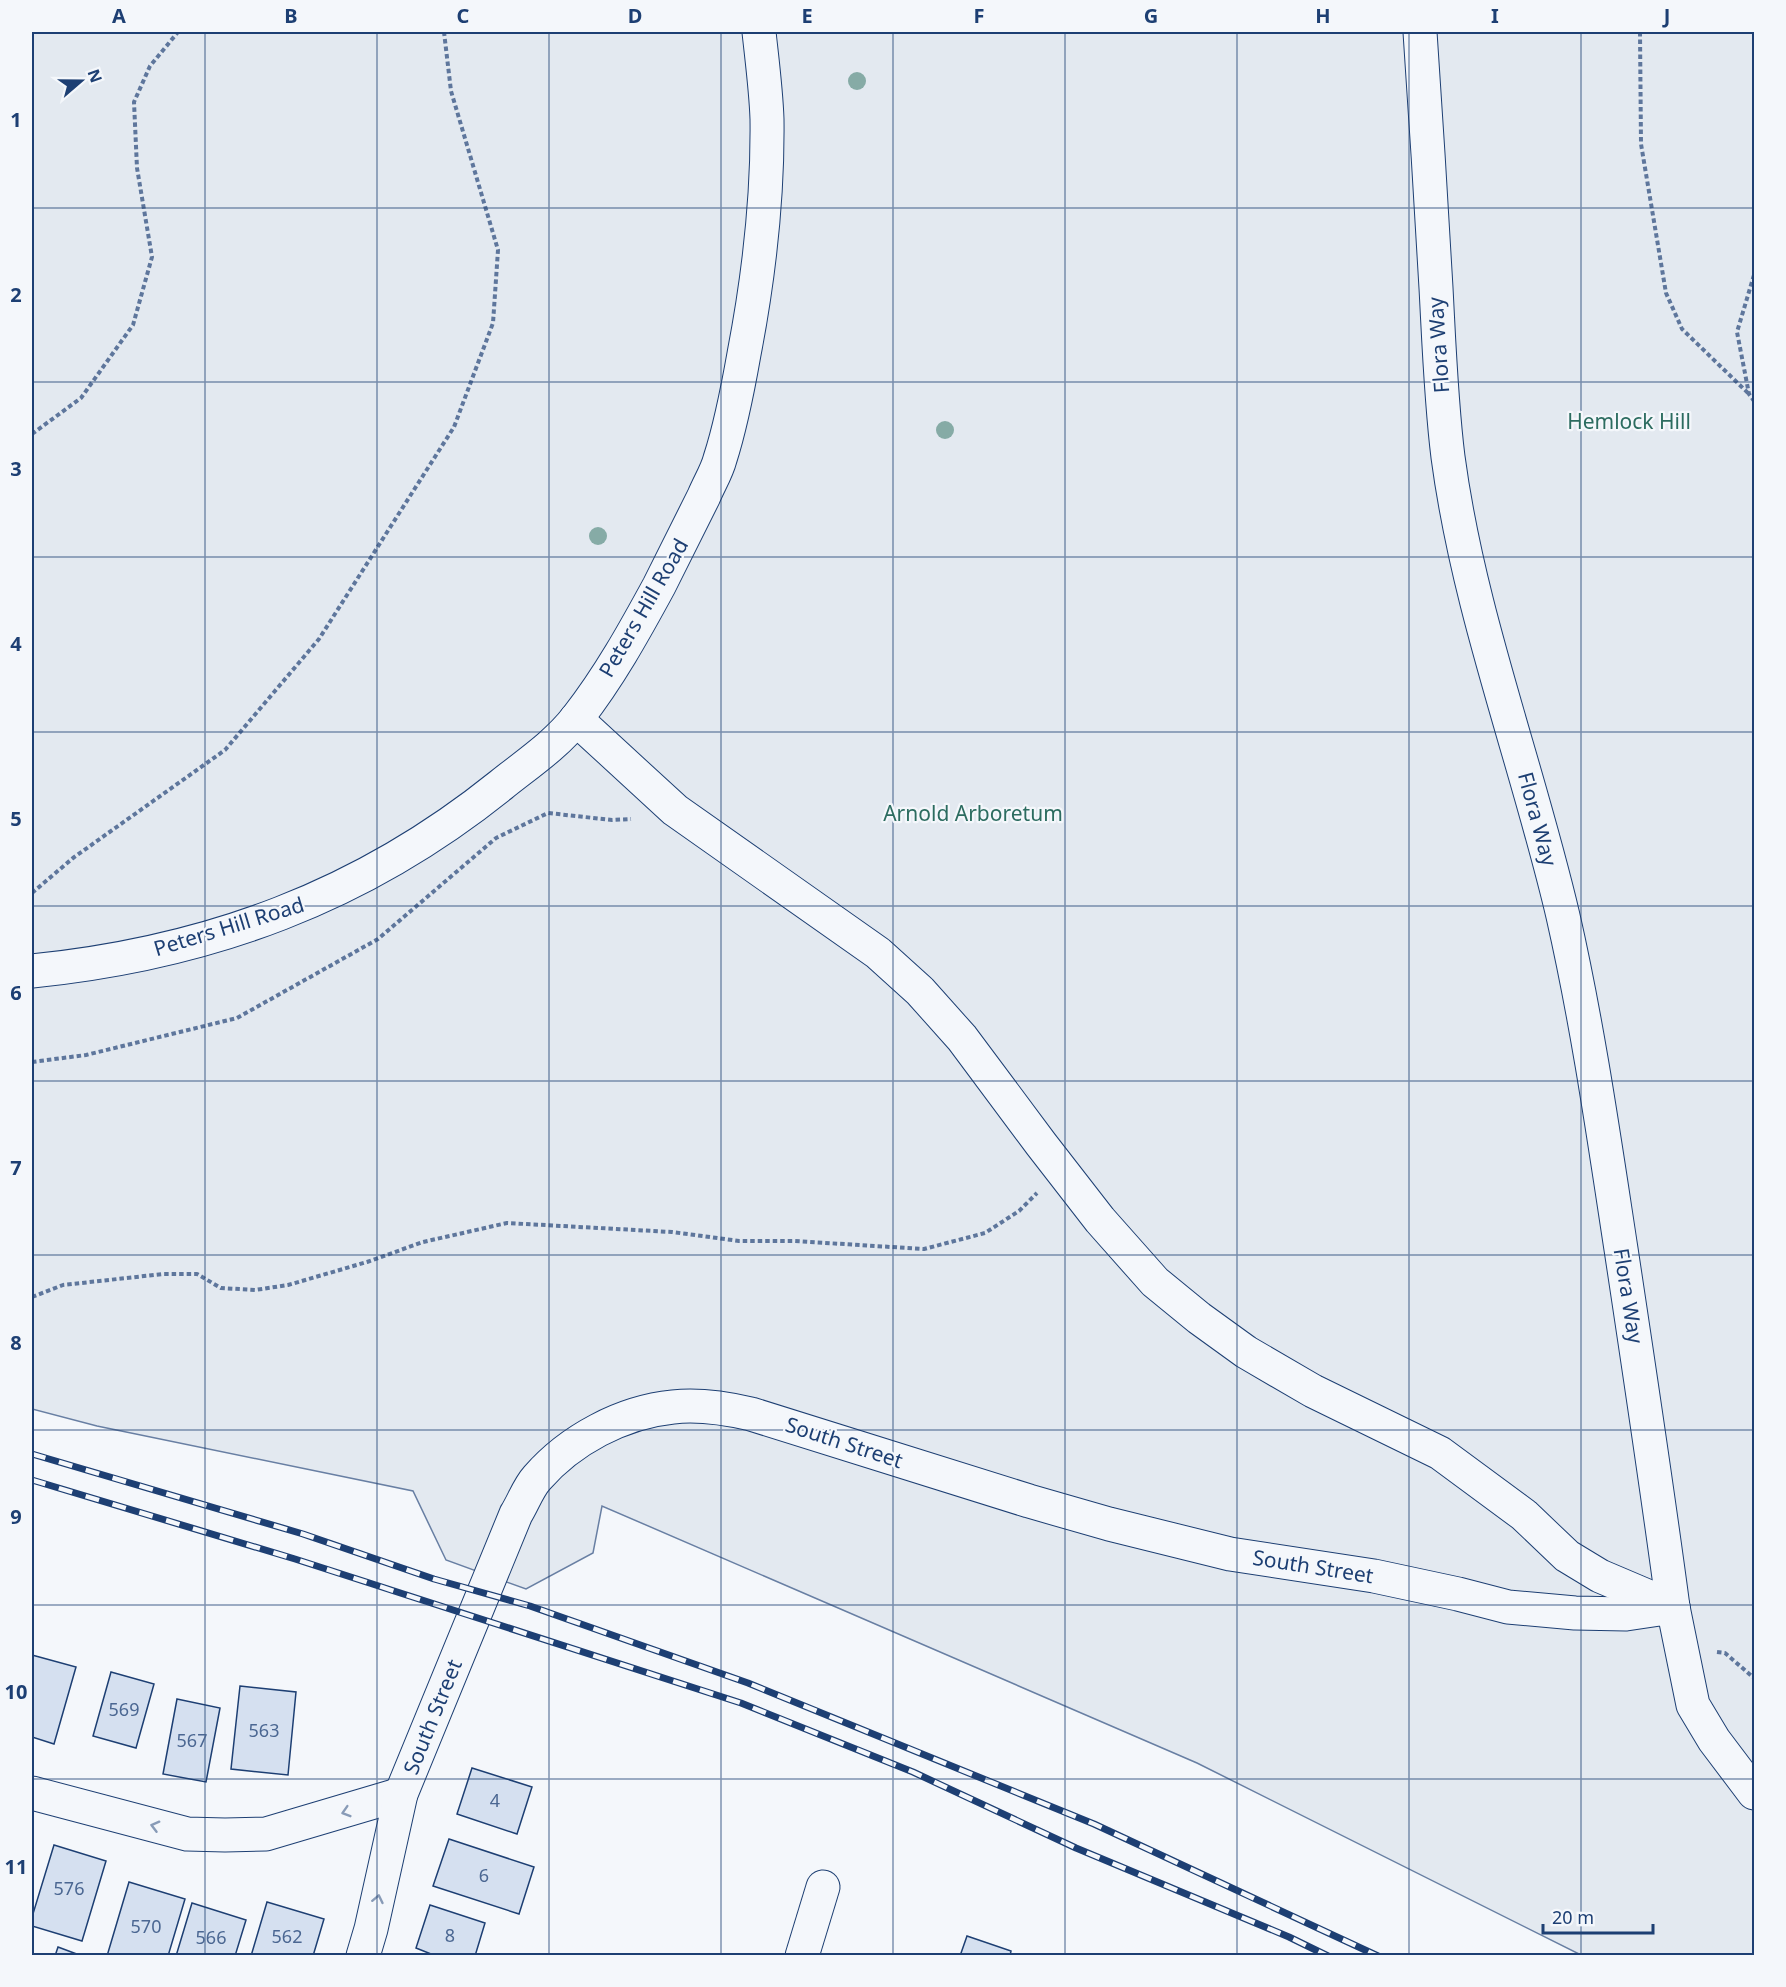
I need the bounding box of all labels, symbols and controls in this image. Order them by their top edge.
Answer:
text: A [112,2,126,29]
text: B [284,2,298,29]
text: C [457,2,470,29]
text: D [628,2,642,29]
text: E [801,2,813,29]
text: F [974,2,984,29]
text: G [1144,2,1158,29]
text: H [1315,2,1331,29]
text: I [1491,2,1499,29]
text: J [1662,2,1670,29]
north arrow [51,51,111,111]
text: N [83,66,108,86]
text: 1 [10,106,22,133]
text: 2 [10,281,22,308]
street label: Flora Way [1421,296,1455,394]
park label: Hemlock Hill [1567,407,1691,435]
text: 3 [10,455,22,482]
street label: Peters Hill Road [592,533,694,682]
text: 4 [10,630,22,657]
street label: Flora Way [1512,769,1564,869]
park label: Arnold Arboretum [883,799,1063,827]
text: 5 [10,805,22,832]
street label: Peters Hill Road [150,890,307,962]
text: 6 [10,979,22,1006]
text: 7 [10,1154,22,1181]
street label: Flora Way [1608,1246,1650,1346]
text: 8 [10,1329,22,1356]
street label: South Street [782,1410,907,1474]
text: 9 [10,1503,22,1530]
street label: South Street [1251,1543,1376,1589]
street label: South Street [396,1655,468,1778]
text: 10 [5,1678,27,1705]
house number: 569 [109,1697,139,1721]
house number: 563 [249,1718,279,1742]
house number: 567 [177,1728,207,1752]
house number: 4 [490,1788,500,1812]
one-way arrow [341,1804,351,1817]
one-way arrow [150,1820,160,1833]
text: 11 [5,1853,27,1880]
house number: 6 [479,1863,489,1887]
house number: 576 [54,1876,84,1900]
one-way arrow [370,1894,383,1904]
scale bar [1543,1897,1652,1935]
text: 20 m [1552,1905,1594,1929]
house number: 570 [131,1914,161,1938]
house number: 8 [445,1923,455,1947]
house number: 562 [272,1924,302,1948]
house number: 566 [196,1925,226,1949]

